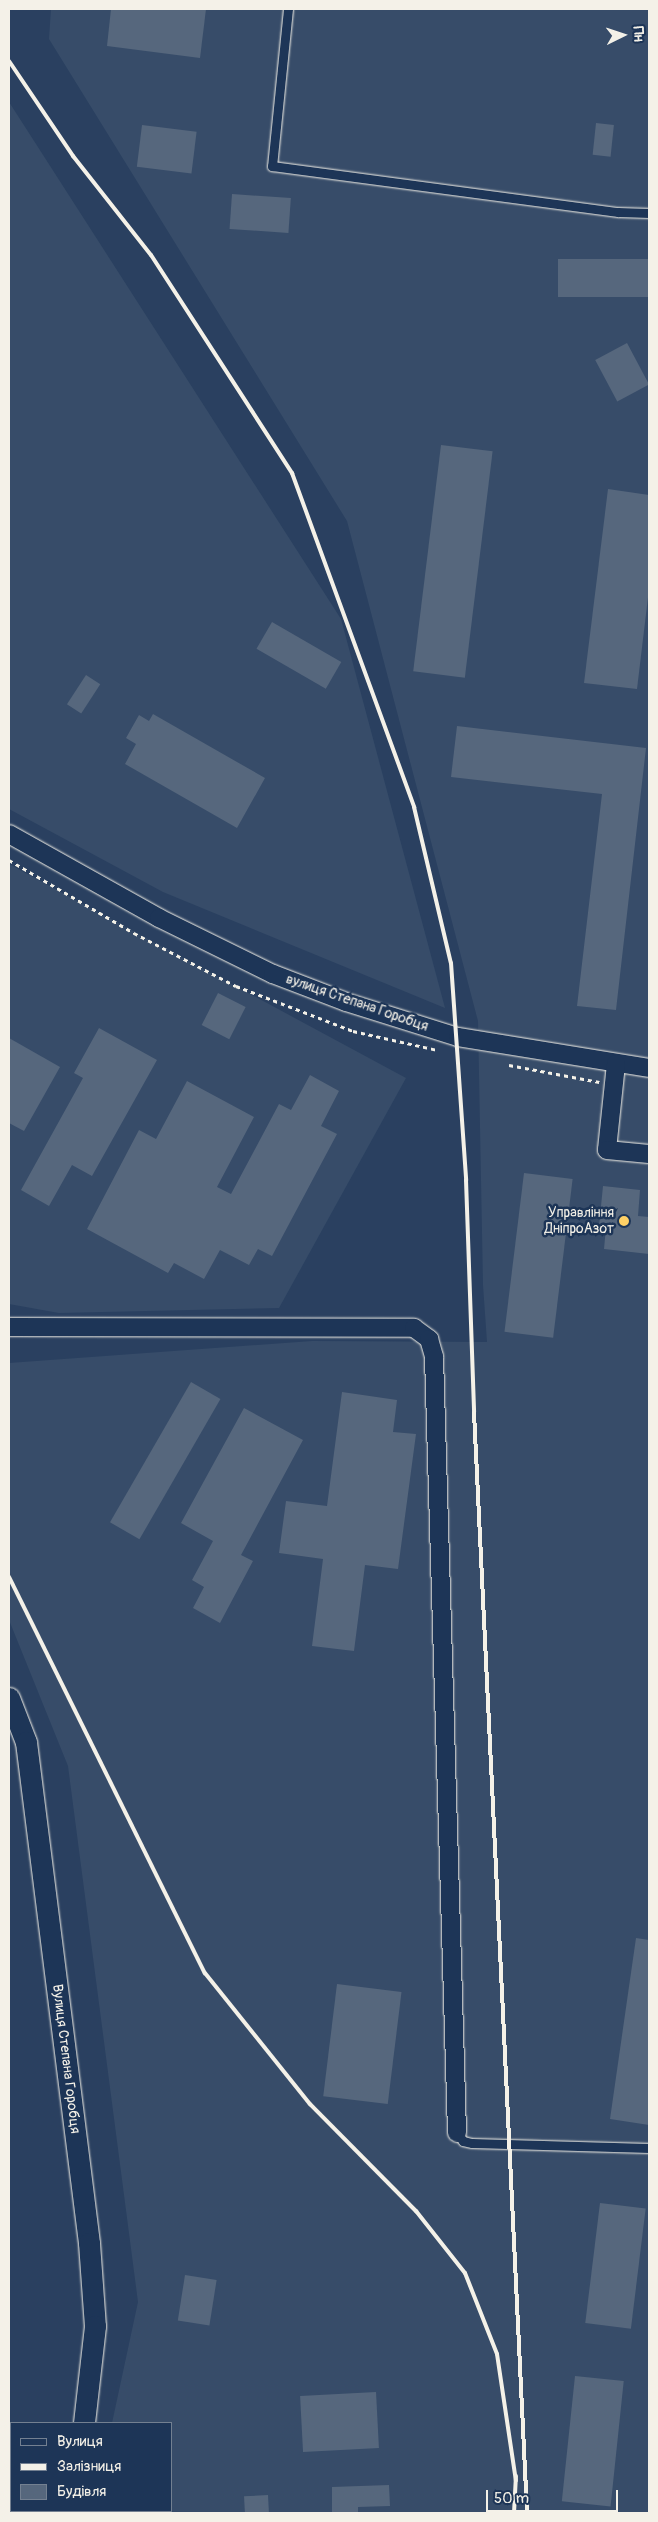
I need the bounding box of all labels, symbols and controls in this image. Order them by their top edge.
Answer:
north arrow [598,10,648,60]
text: Пн [629,26,647,42]
street label: вулиця Степана Горобця [284,971,430,1035]
place label: Управління ДніпроАзот [545,1205,614,1238]
marker: Управління ДніпроАзот [618,1215,630,1227]
street label: Вулиця Степана Горобця [49,1983,83,2135]
legend [10,2422,172,2512]
text: Вулиця [57,2432,103,2451]
text: Залізниця [57,2457,121,2476]
scale bar [488,2480,620,2512]
text: Будівля [57,2482,106,2501]
text: 50 m [494,2489,529,2508]

